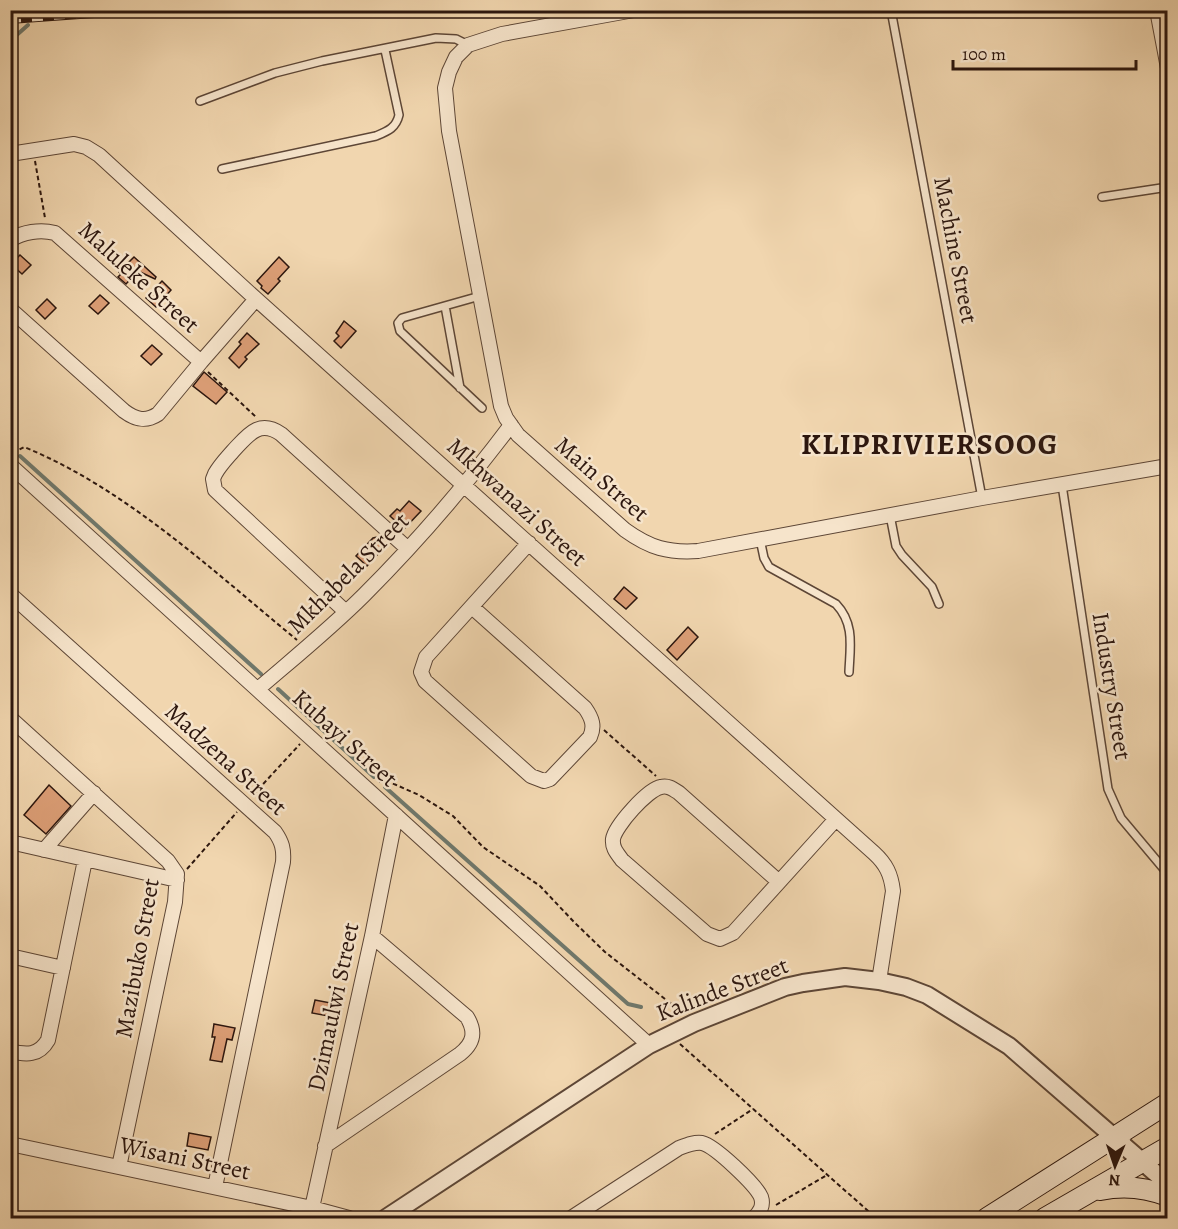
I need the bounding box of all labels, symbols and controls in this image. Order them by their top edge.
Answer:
scale bar [953,33,1136,71]
text: 100 m [962,42,1006,66]
street label: Machine Street [926,174,986,326]
street label: Maluleke Street [72,214,206,340]
district label: KLIPRIVIERSOOG [801,424,1059,464]
street label: Main Street [548,429,656,529]
street label: Mkhwanazi Street [440,430,594,574]
street label: Mkhabela Street [280,505,416,641]
street label: Industry Street [1085,610,1139,762]
street label: Kubayi Street [285,682,405,794]
street label: Madzena Street [158,696,294,822]
street label: Mazibuko Street [107,876,167,1040]
street label: Dzimaulwi Street [299,919,367,1095]
street label: Kalinde Street [651,949,793,1029]
street label: Wisani Street [116,1128,253,1187]
north arrow [1085,1136,1145,1196]
text: N [1108,1169,1121,1191]

